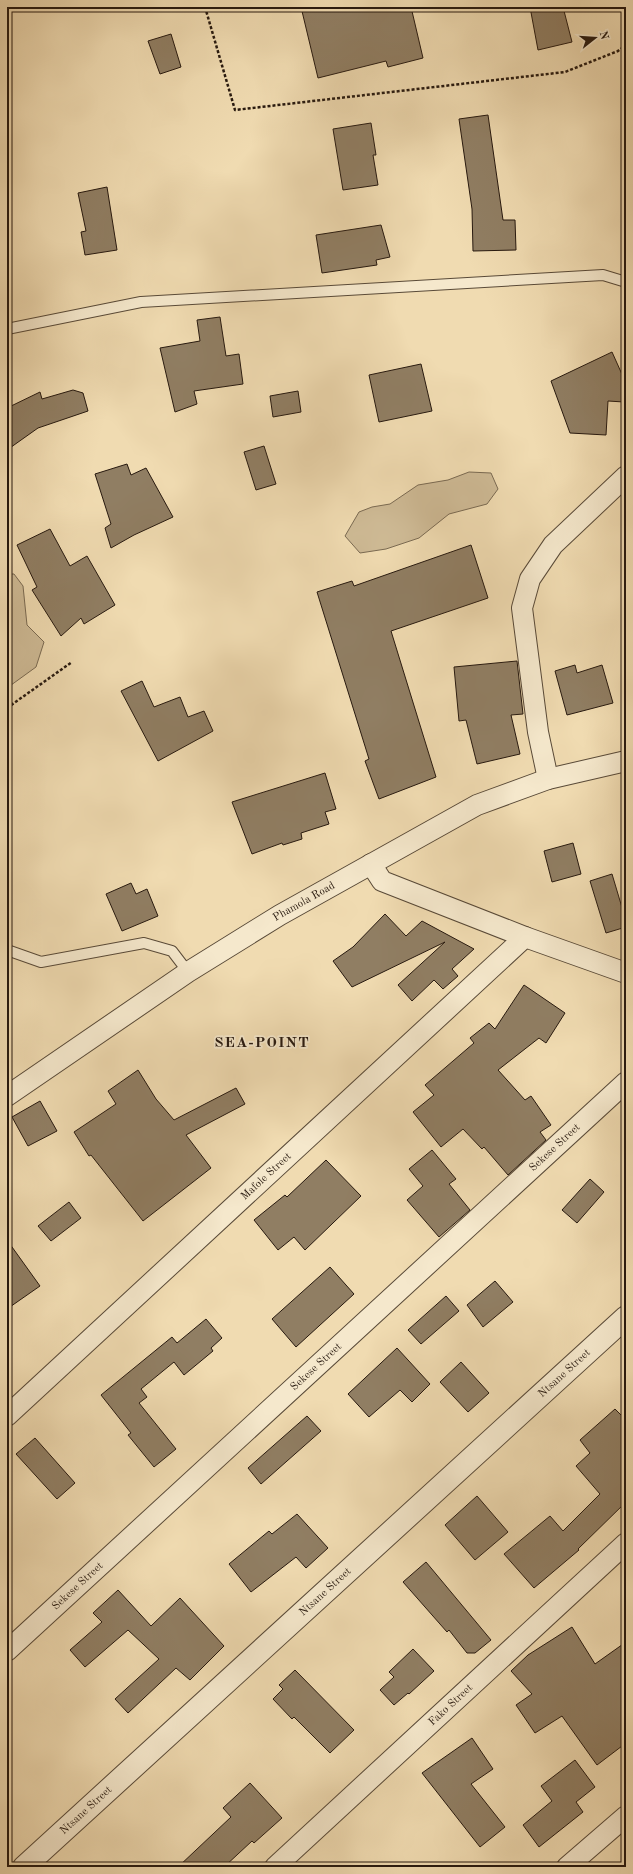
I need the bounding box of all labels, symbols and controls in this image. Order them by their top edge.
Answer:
north arrow [575,18,615,58]
text: N [597,30,610,42]
street label: Phamola Road [271,880,337,923]
district label: SEA-POINT [214,1036,310,1051]
street label: Sekese Street [527,1121,582,1173]
street label: Mafole Street [239,1150,294,1202]
street label: Sekese Street [289,1341,344,1393]
street label: Ntsane Street [536,1347,593,1400]
street label: Sekese Street [50,1560,105,1612]
street label: Ntsane Street [297,1565,353,1618]
street label: Fako Street [426,1682,475,1728]
street label: Ntsane Street [58,1784,114,1837]

